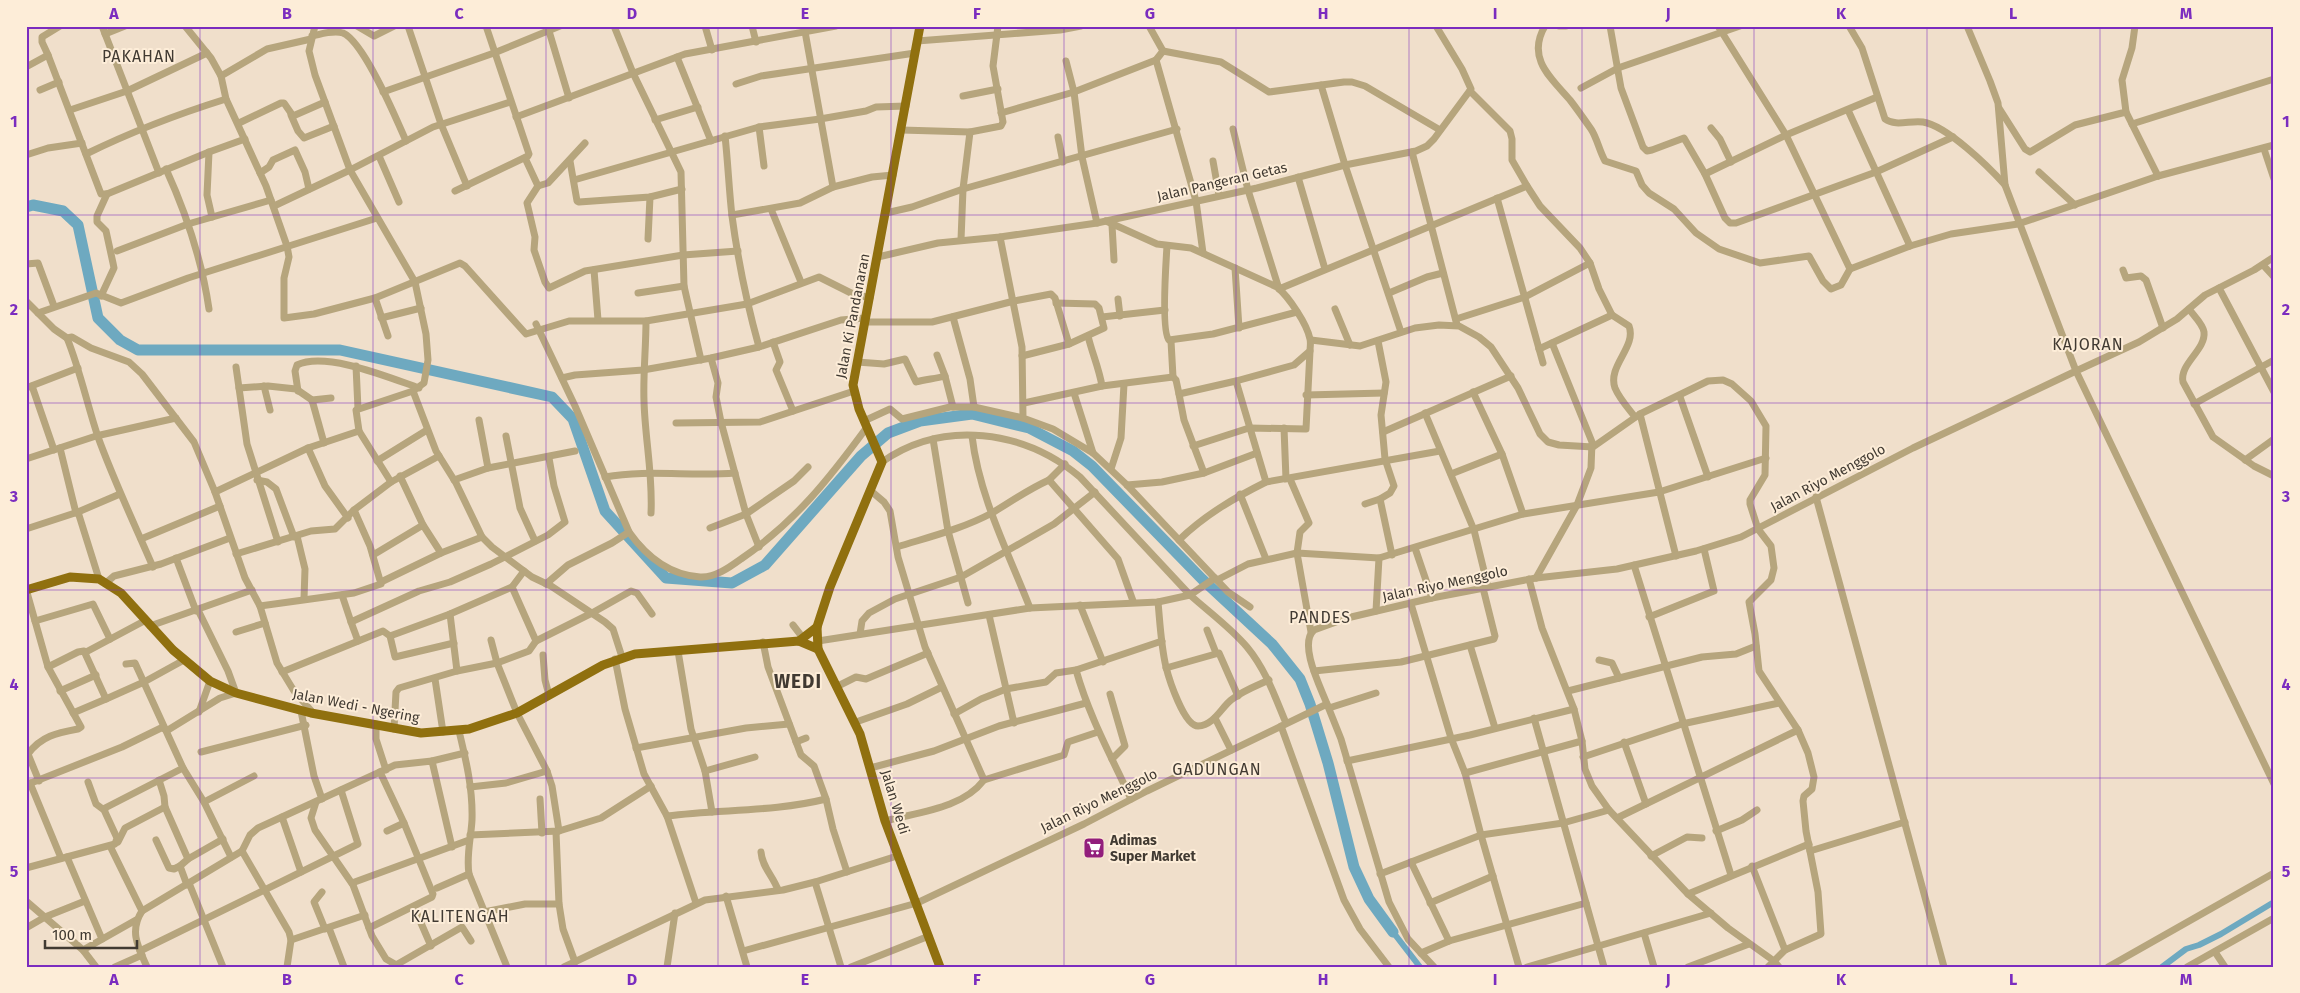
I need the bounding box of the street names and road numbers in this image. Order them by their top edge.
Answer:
street label: Jalan Pangeran Getas [1155,159,1289,205]
street label: Jalan Ki Pandanaran [833,252,873,380]
street label: Jalan Riyo Menggolo [1768,440,1888,516]
street label: Jalan Riyo Menggolo [1381,562,1509,606]
street label: Jalan Wedi - Ngering [291,685,422,727]
street label: Jalan Riyo Menggolo [1038,765,1160,837]
street label: Jalan Wedi [877,768,913,836]

